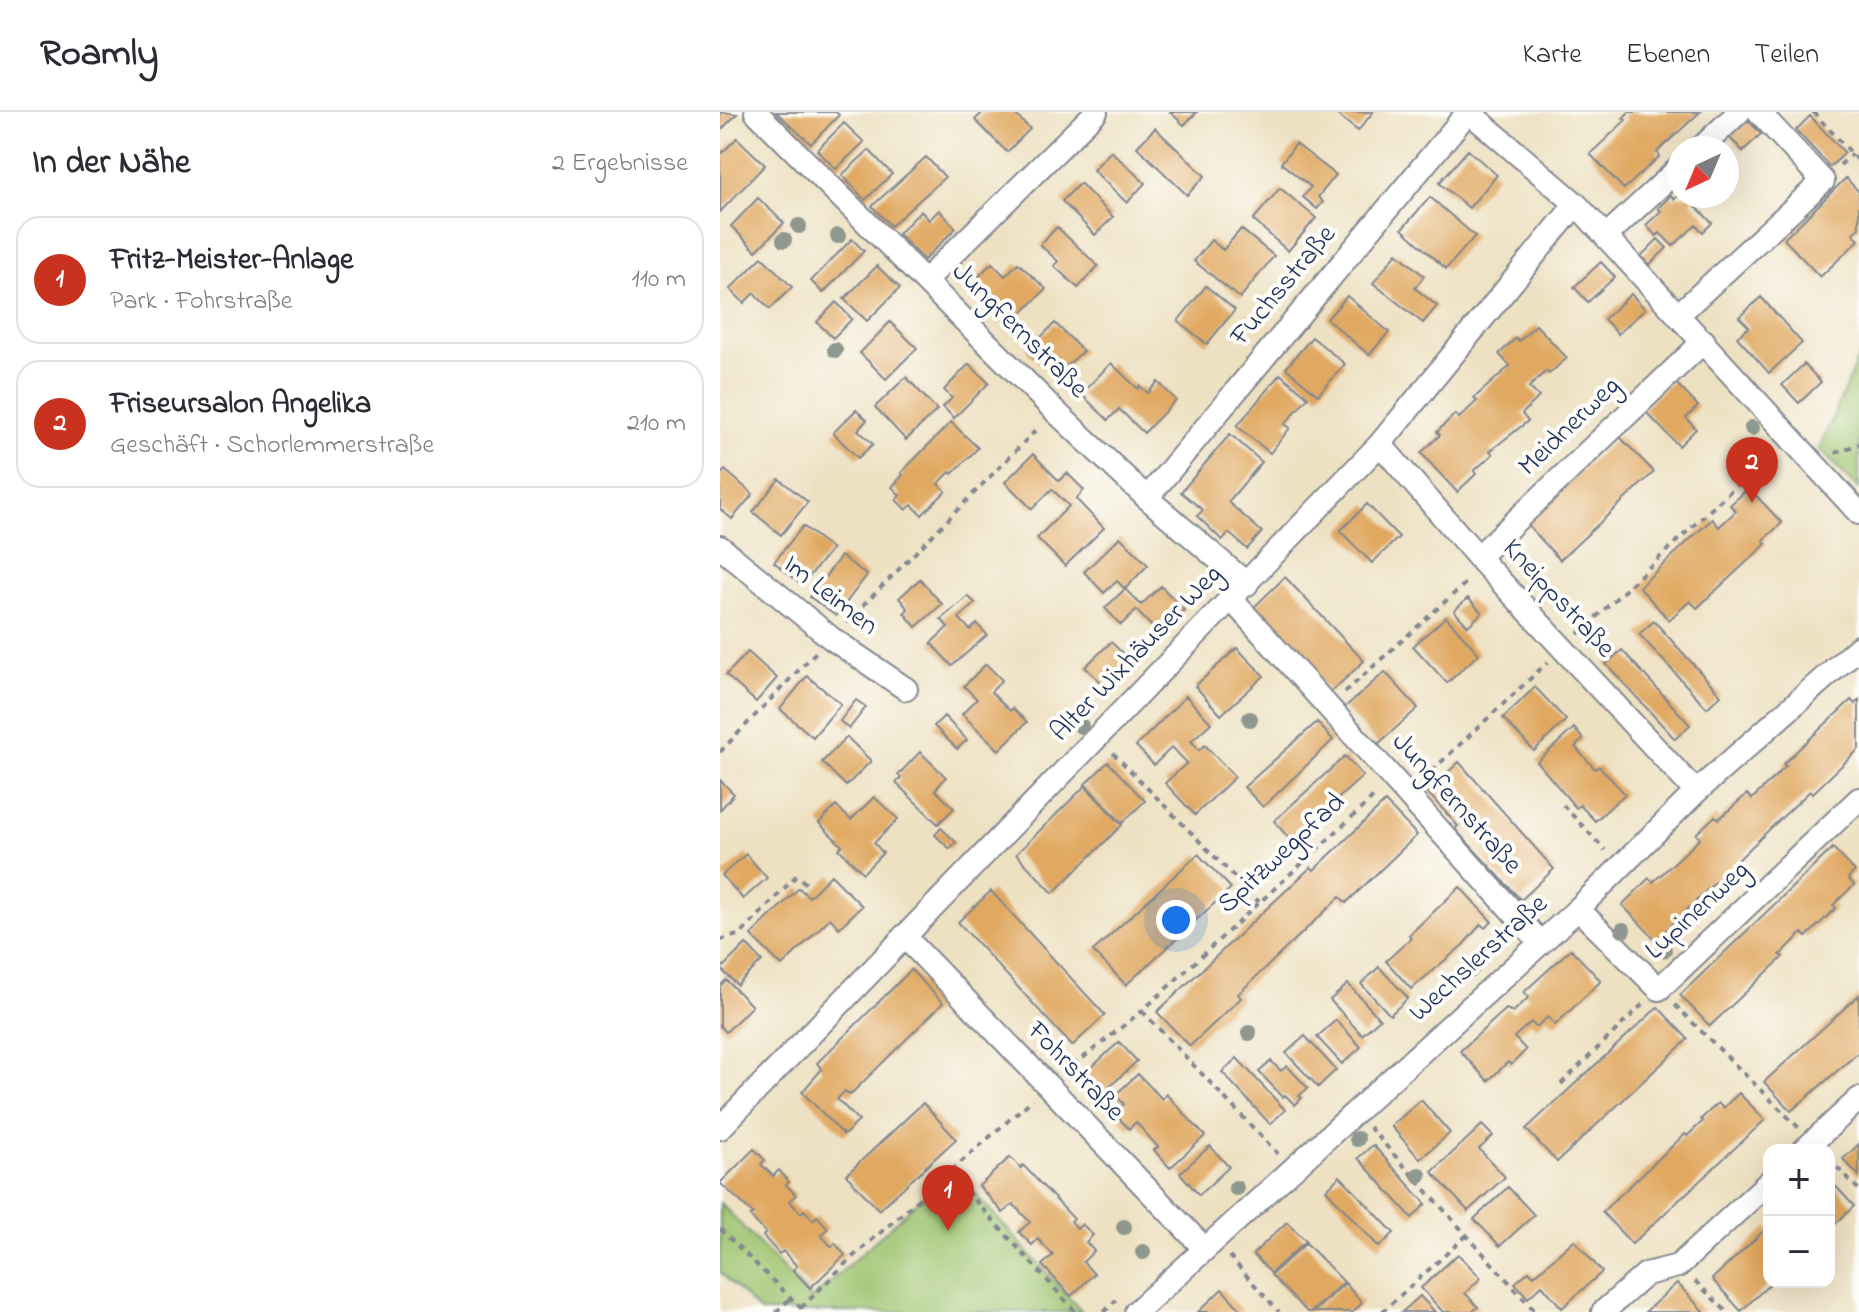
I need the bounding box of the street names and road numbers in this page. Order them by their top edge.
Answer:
street label: Fuchsstraße [1220,216,1347,356]
street label: Jungfernstraße [941,253,1097,409]
street label: Meidnerweg [1509,367,1631,487]
street label: Kneippstraße [1492,530,1624,668]
street label: Im Leimen [774,546,886,646]
street label: Alter Wixhäuser Weg [1041,556,1233,752]
street label: Jungfernstraße [1381,724,1531,884]
street label: Spitzwegpfad [1209,784,1355,924]
street label: Lupinenweg [1636,852,1760,970]
street label: Wechslerstraße [1400,885,1558,1033]
street label: Fohrstraße [1016,1012,1134,1132]

